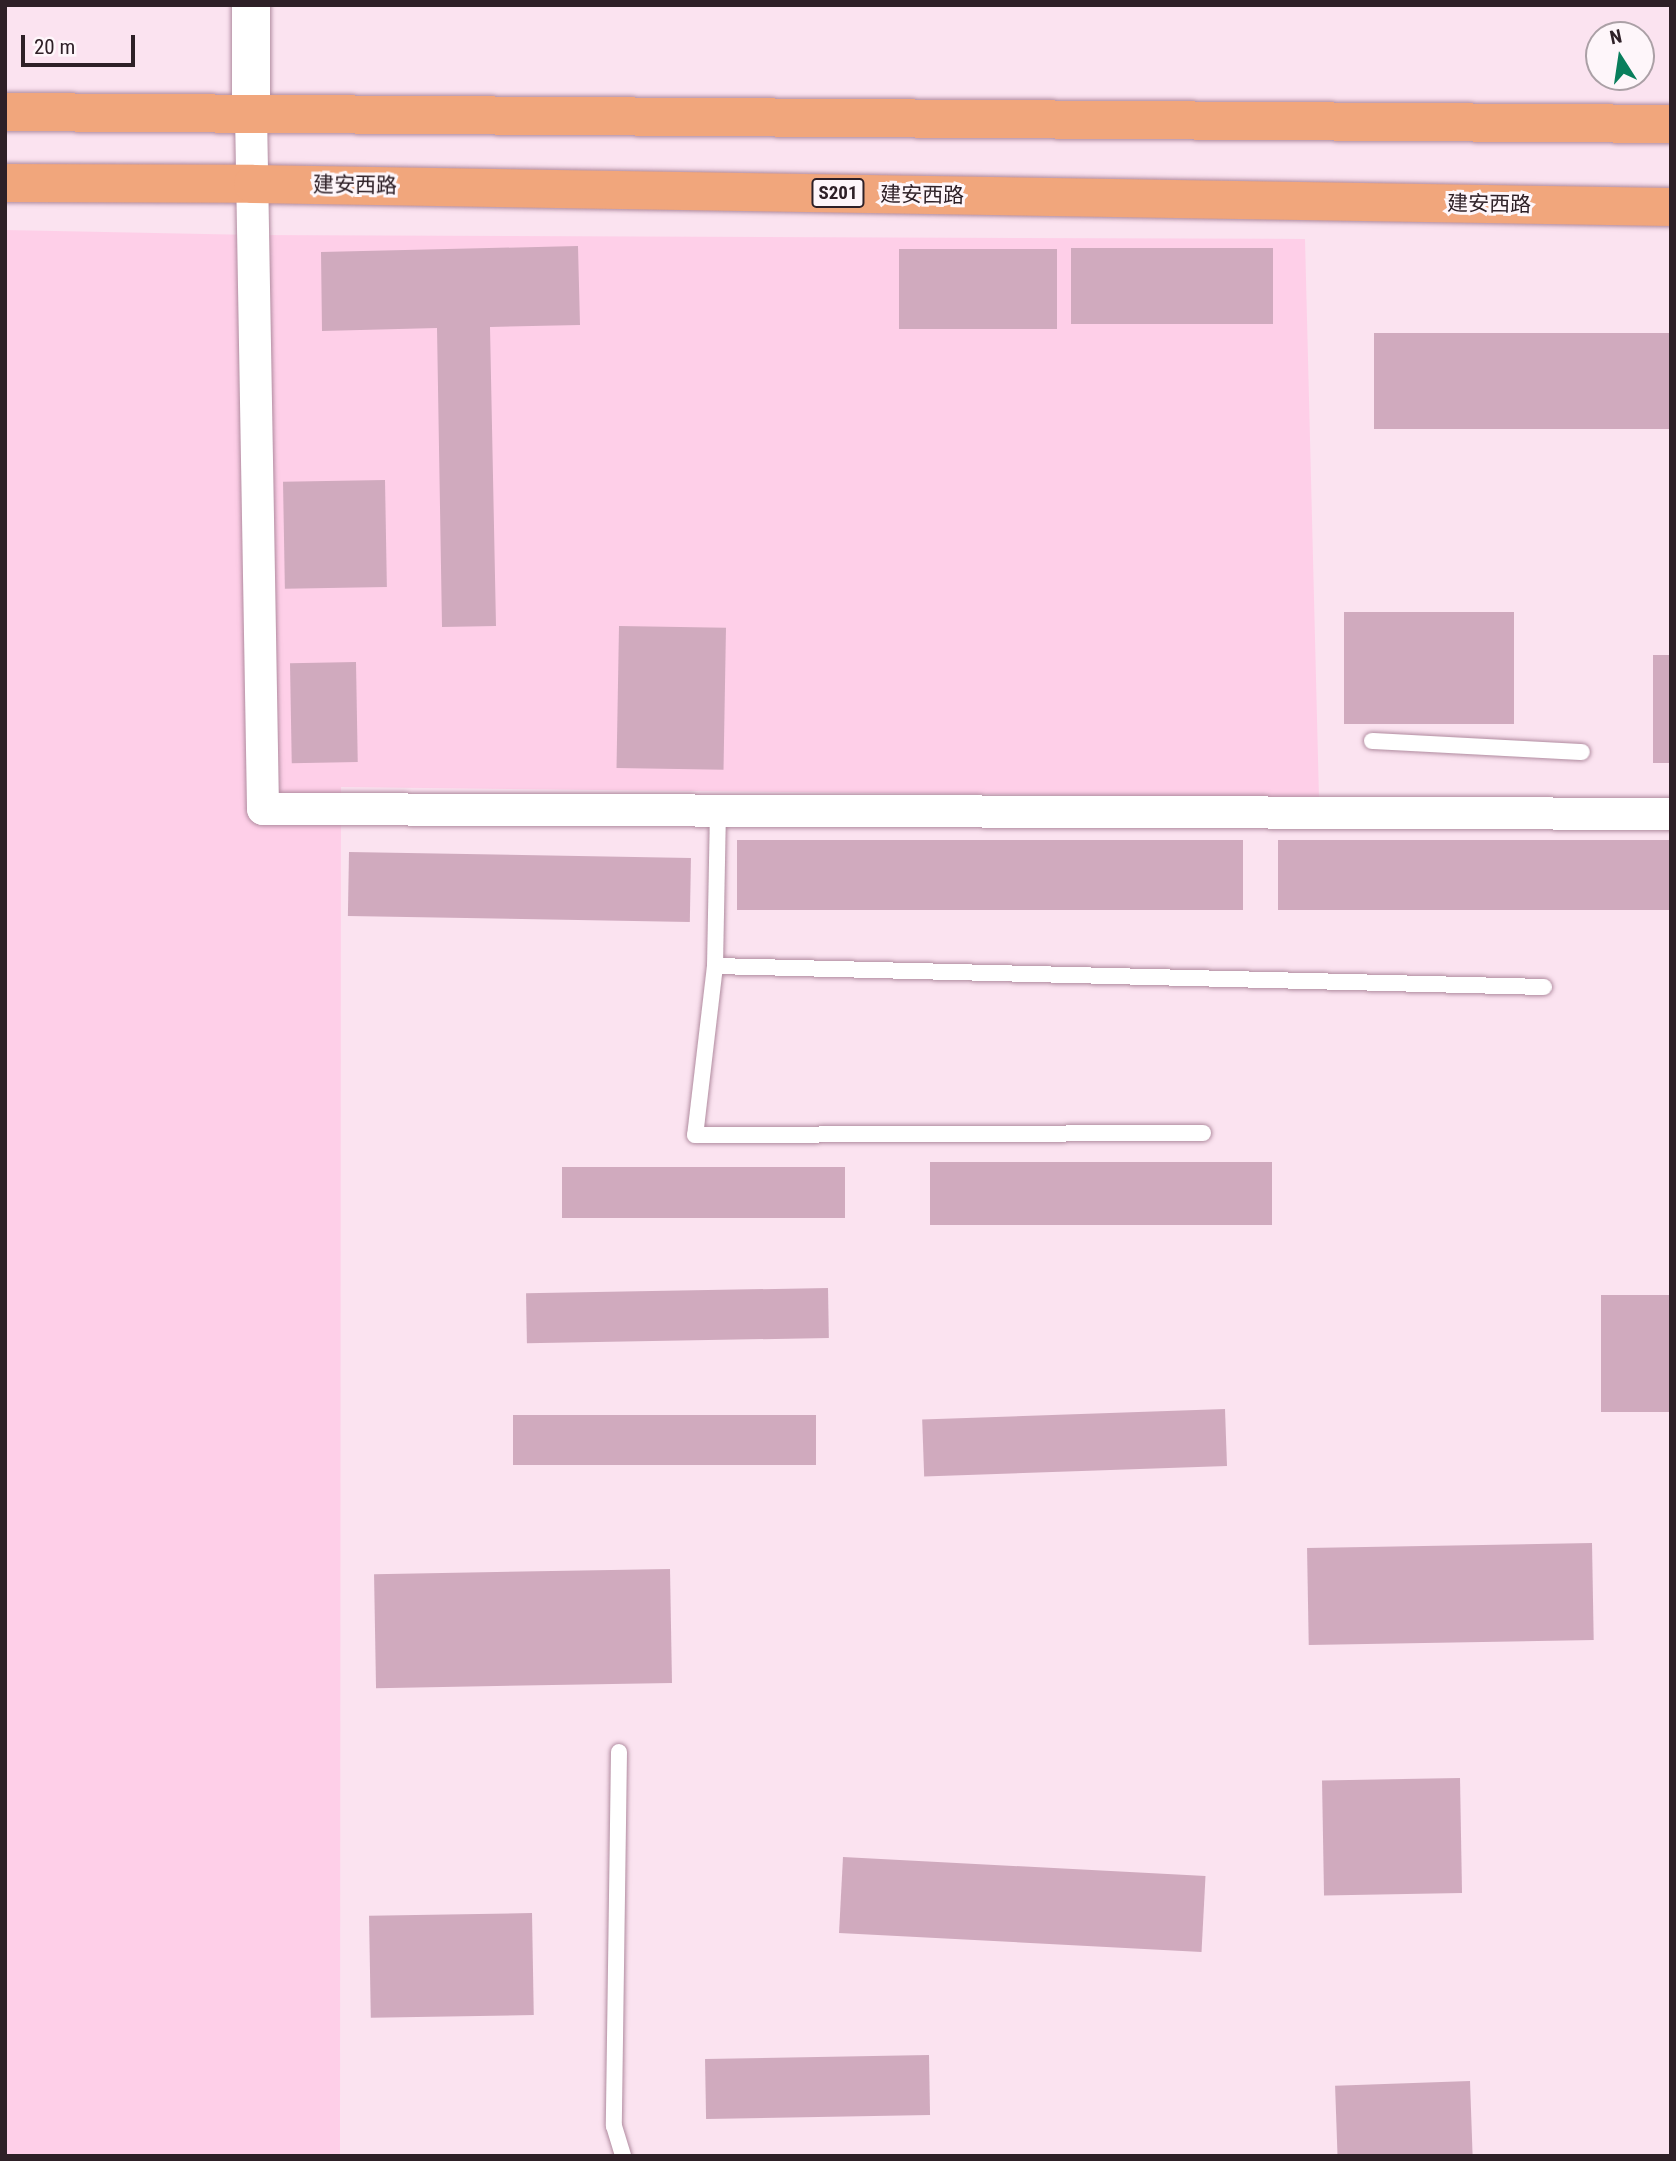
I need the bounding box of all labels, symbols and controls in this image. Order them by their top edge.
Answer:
scale bar [24,21,138,65]
north arrow [1585,21,1655,91]
text: N [1608,24,1624,49]
text: 20 m [34,35,75,59]
street label: 建安西路 [313,172,397,198]
road number: S201 [810,178,866,209]
street label: 建安西路 [880,182,964,208]
street label: 建安西路 [1447,191,1531,217]

